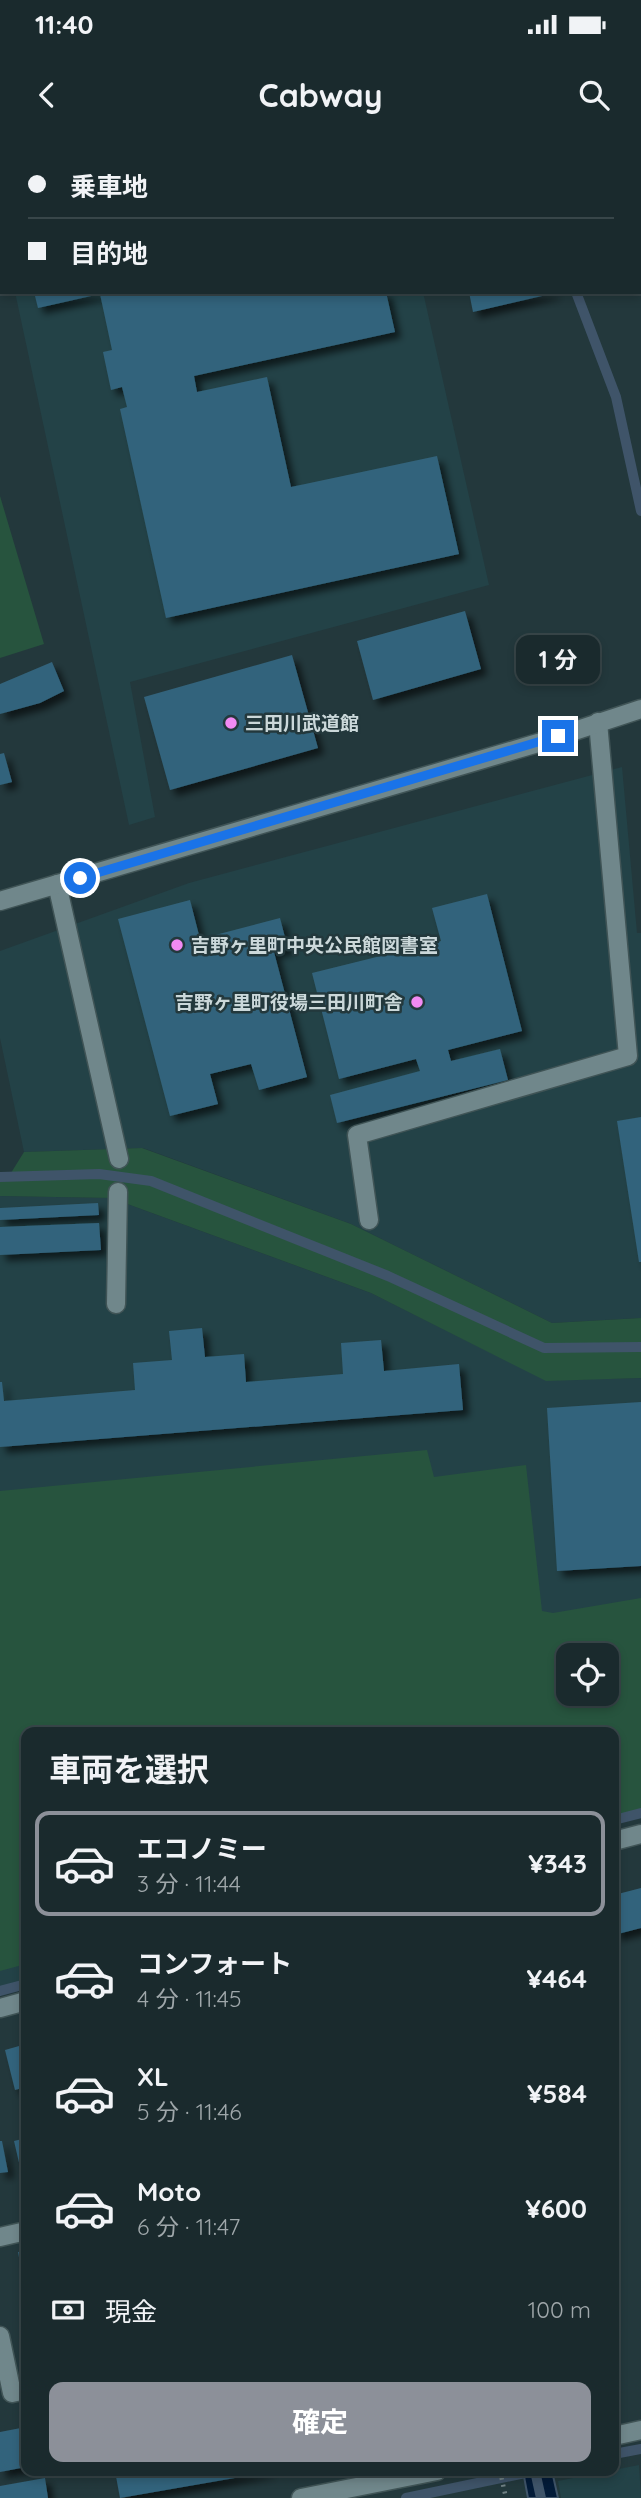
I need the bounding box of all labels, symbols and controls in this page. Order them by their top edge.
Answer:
text: 11:40 [35,8,94,41]
text: Cabway [259,75,382,115]
icon: back [28,76,66,114]
icon: search [575,76,613,114]
text: 乗車地 [70,170,148,203]
text: 目的地 [70,237,148,270]
callout: 1 分 [516,634,600,684]
text: 1 分 [539,645,577,674]
place label: 三田川武道館 [245,711,359,735]
marker: 三田川武道館 [223,715,239,731]
route end [542,720,574,752]
route start [64,862,96,894]
place label: 吉野ヶ里町中央公民館図書室 [191,933,438,957]
marker: 吉野ヶ里町中央公民館図書室 [169,937,185,953]
place label: 吉野ヶ里町役場三田川町舎 [175,990,403,1014]
marker: 吉野ヶ里町役場三田川町舎 [409,994,425,1010]
map controls [556,1643,619,1706]
button: locate [556,1643,619,1706]
text: 車両を選択 [49,1749,209,1789]
icon: car [53,1832,116,1895]
text: エコノミー [137,1832,267,1865]
text: ¥343 [528,1847,587,1880]
text: 3 分 · 11:44 [137,1869,241,1898]
icon: car [53,1947,116,2010]
text: コンフォート [137,1947,292,1980]
text: ¥464 [527,1962,587,1995]
text: 4 分 · 11:45 [137,1984,242,2013]
text: XL [137,2060,169,2093]
icon: car [53,2062,116,2125]
text: ¥584 [527,2077,587,2110]
text: 5 分 · 11:46 [137,2097,242,2126]
text: Moto [137,2175,201,2208]
icon: car [53,2177,116,2240]
text: ¥600 [525,2192,587,2225]
text: 6 分 · 11:47 [137,2212,240,2241]
icon: cash [49,2291,87,2329]
text: 現金 [105,2295,157,2328]
text: 100 m [528,2295,591,2324]
button: 確定 [49,2382,591,2462]

